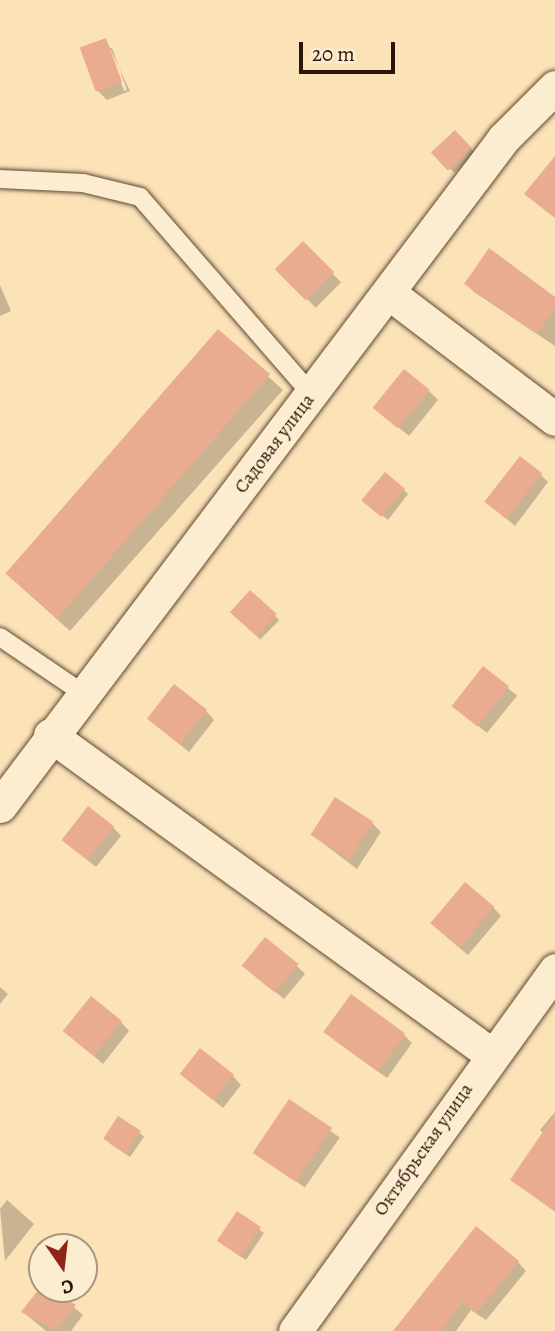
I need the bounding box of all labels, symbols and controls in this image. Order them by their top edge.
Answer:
scale bar [303,28,399,72]
text: 20 m [312,40,355,68]
street label: Садовая улица [230,390,320,498]
street label: Октябрьская улица [370,1079,478,1221]
north arrow [28,1233,98,1303]
text: С [59,1272,76,1300]

